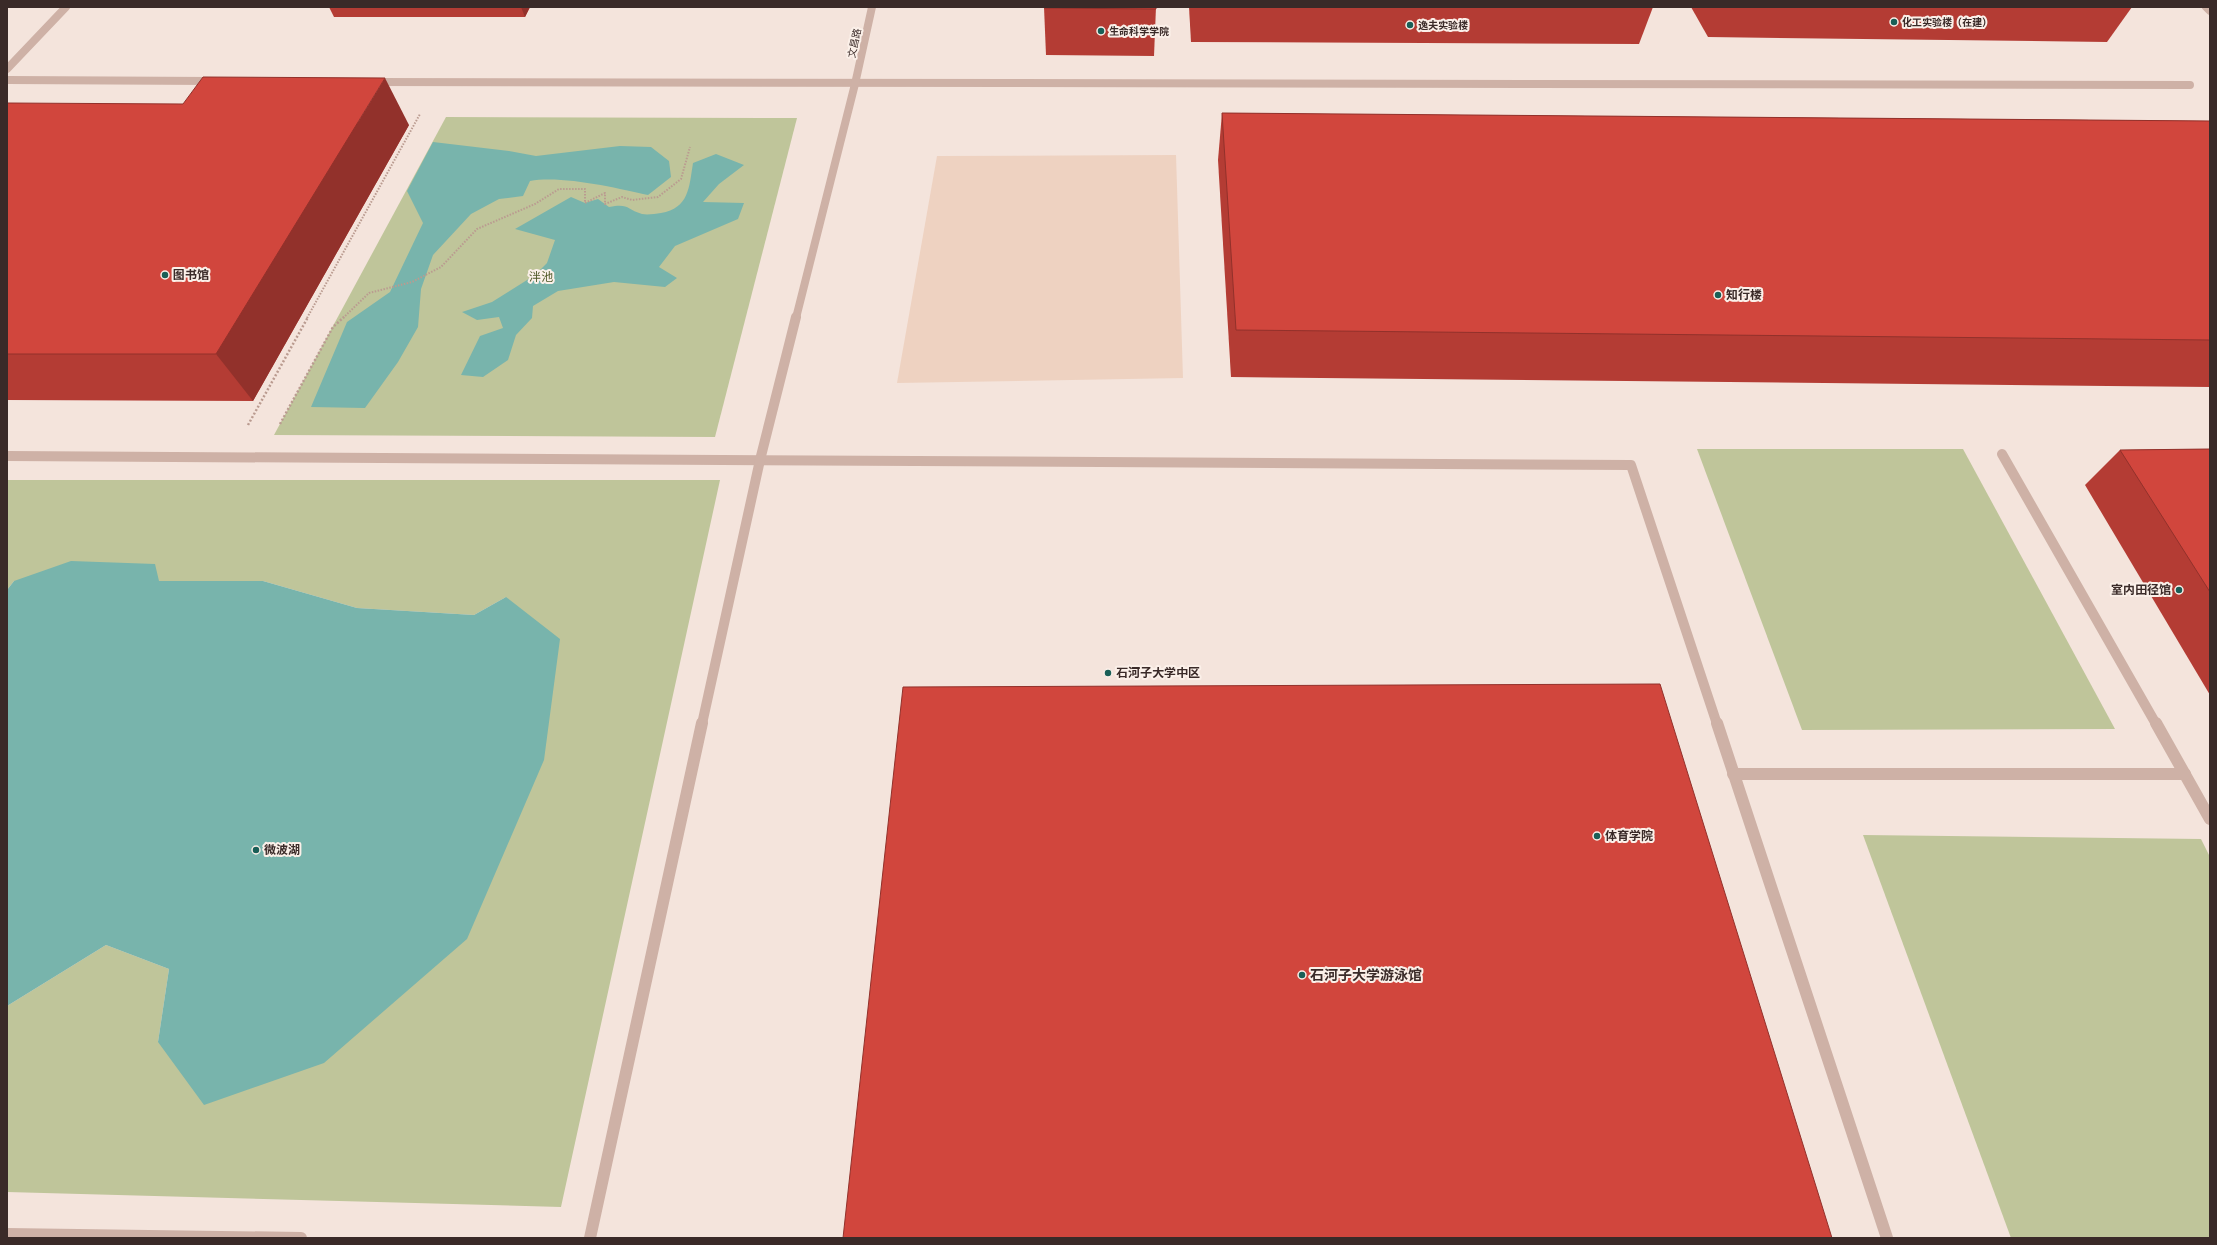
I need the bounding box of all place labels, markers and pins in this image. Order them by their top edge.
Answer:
place label: 化工实验楼（在建） [1902,15,1992,30]
marker: 化工实验楼（在建） [1889,17,1899,27]
place label: 逸夫实验楼 [1418,18,1468,33]
marker: 逸夫实验楼 [1405,20,1415,30]
place label: 生命科学学院 [1109,24,1169,39]
marker: 生命科学学院 [1096,26,1106,36]
place label: 图书馆 [173,265,209,284]
marker: 图书馆 [160,270,170,280]
place label: 知行楼 [1726,285,1762,304]
marker: 知行楼 [1713,290,1723,300]
place label: 室内田径馆 [2111,580,2171,599]
marker: 室内田径馆 [2174,585,2184,595]
place label: 石河子大学中区 [1116,663,1200,682]
marker: 石河子大学中区 [1103,668,1113,678]
place label: 体育学院 [1605,826,1653,845]
marker: 体育学院 [1592,831,1602,841]
place label: 微波湖 [264,840,300,859]
marker: 微波湖 [251,845,261,855]
place label: 石河子大学游泳馆 [1310,964,1422,985]
marker: 石河子大学游泳馆 [1297,970,1307,980]

